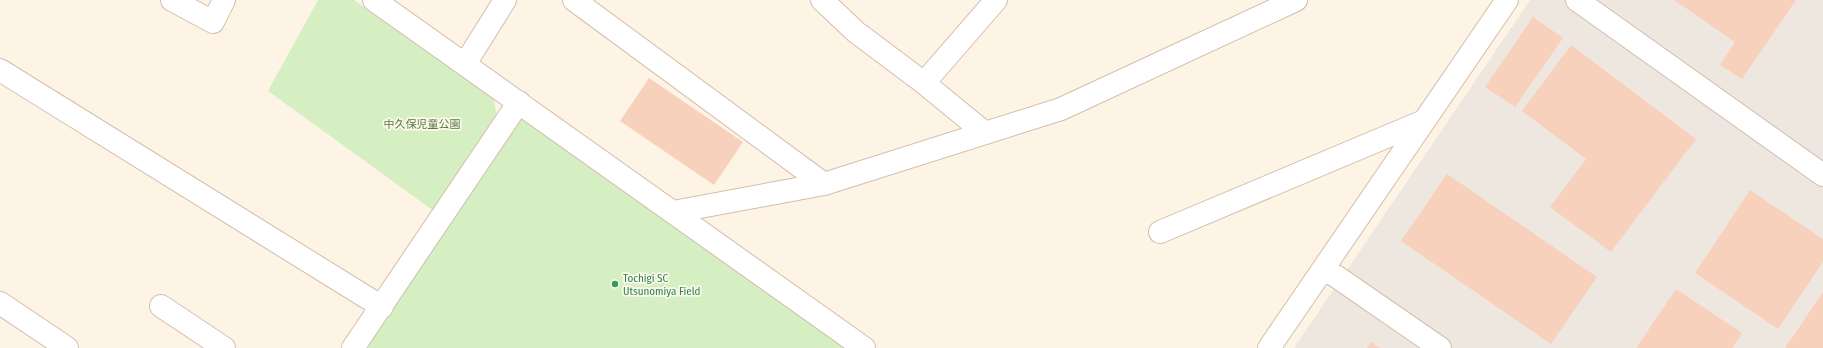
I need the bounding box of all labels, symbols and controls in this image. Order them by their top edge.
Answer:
park label: 中久保児童公園 [384,118,461,131]
place label: Tochigi SC Utsunomiya Field [623,272,700,298]
marker: Tochigi SC Utsunomiya Field [610,279,620,289]

